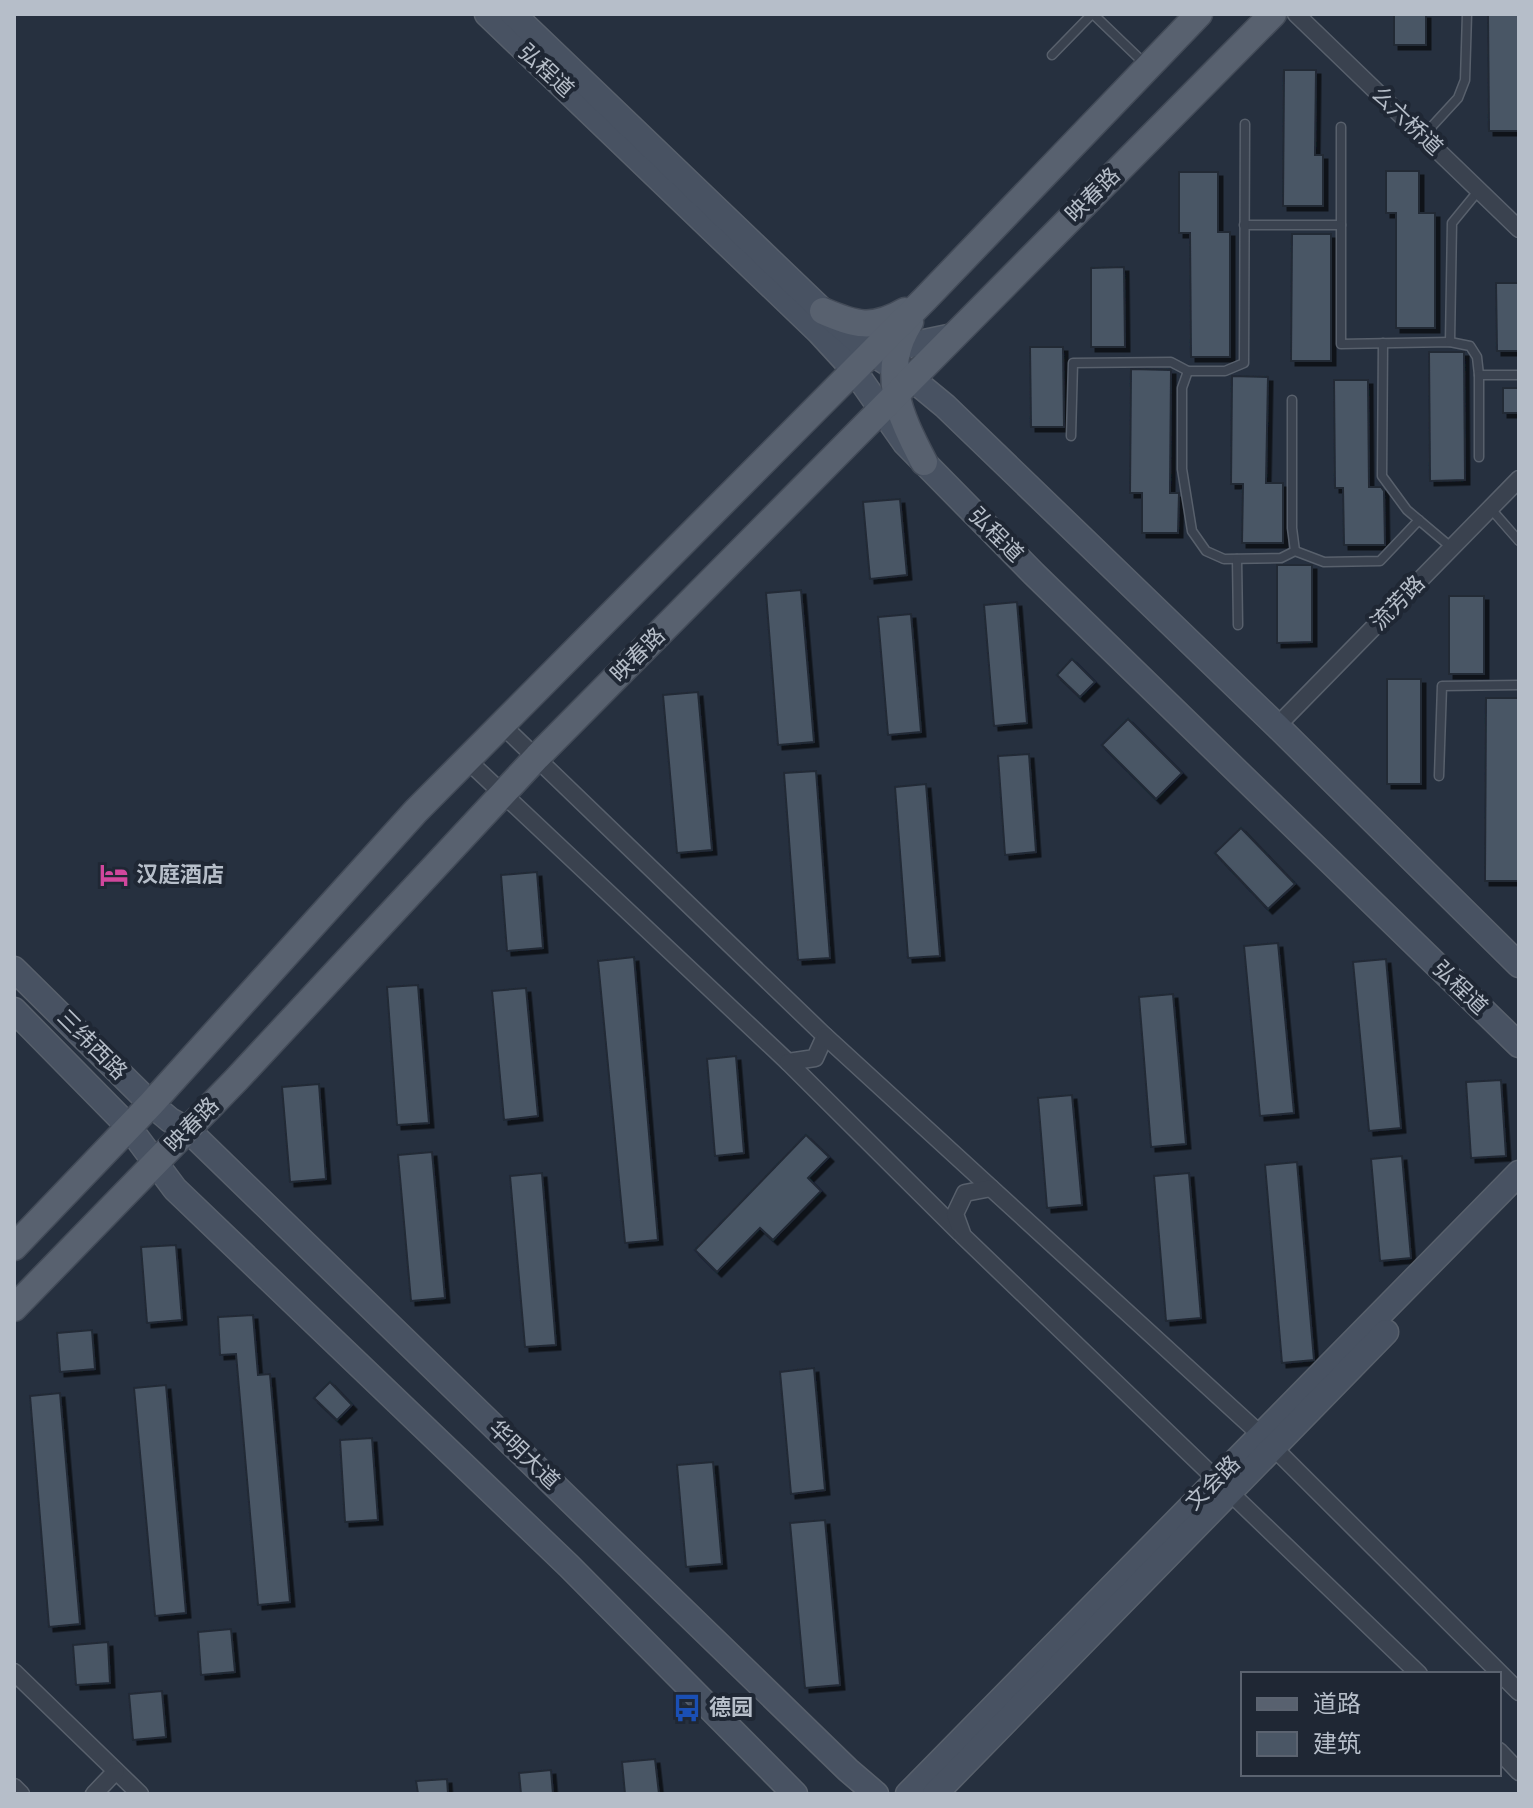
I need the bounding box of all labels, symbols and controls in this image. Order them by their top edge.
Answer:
street label: 弘程道 [512,38,580,104]
street label: 么六桥道 [1365,80,1449,162]
street label: 映春路 [1059,161,1127,229]
street label: 弘程道 [962,501,1030,569]
street label: 流芳路 [1364,569,1432,637]
street label: 映春路 [604,621,672,689]
hotel icon: 汉庭酒店 [99,860,129,890]
place label: 汉庭酒店 [136,860,224,890]
street label: 弘程道 [1426,954,1494,1022]
street label: 三纬西路 [50,1003,134,1087]
street label: 映春路 [158,1091,226,1159]
street label: 华明大道 [482,1414,566,1496]
street label: 文会路 [1179,1449,1247,1517]
legend [1241,1672,1501,1776]
text: 道路 [1313,1688,1361,1720]
bus stop icon: 德园 [672,1693,702,1723]
place label: 德园 [709,1693,753,1723]
text: 建筑 [1313,1728,1361,1760]

